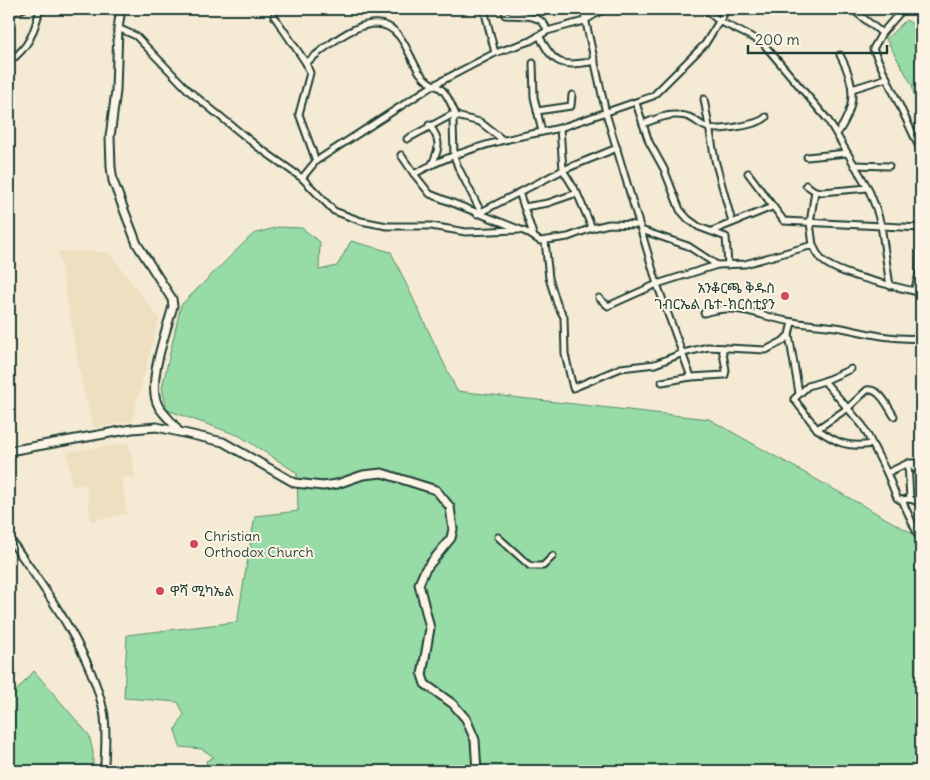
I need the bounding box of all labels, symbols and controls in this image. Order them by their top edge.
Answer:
scale bar [748,22,886,54]
text: 200 m [755,30,800,49]
place label: አንቆርጫ ቅዱስ ገብርኤል ቤተ-ክርስቲያን [655,279,775,313]
marker: አንቆርጫ ቅዱስ ገብርኤል ቤተ-ክርስቲያን [779,290,791,302]
place label: Christian Orthodox Church [204,527,314,561]
marker: Christian Orthodox Church [188,538,200,550]
place label: ዋሻ ሚካኤል [170,582,235,600]
marker: ዋሻ ሚካኤል [154,585,166,597]

